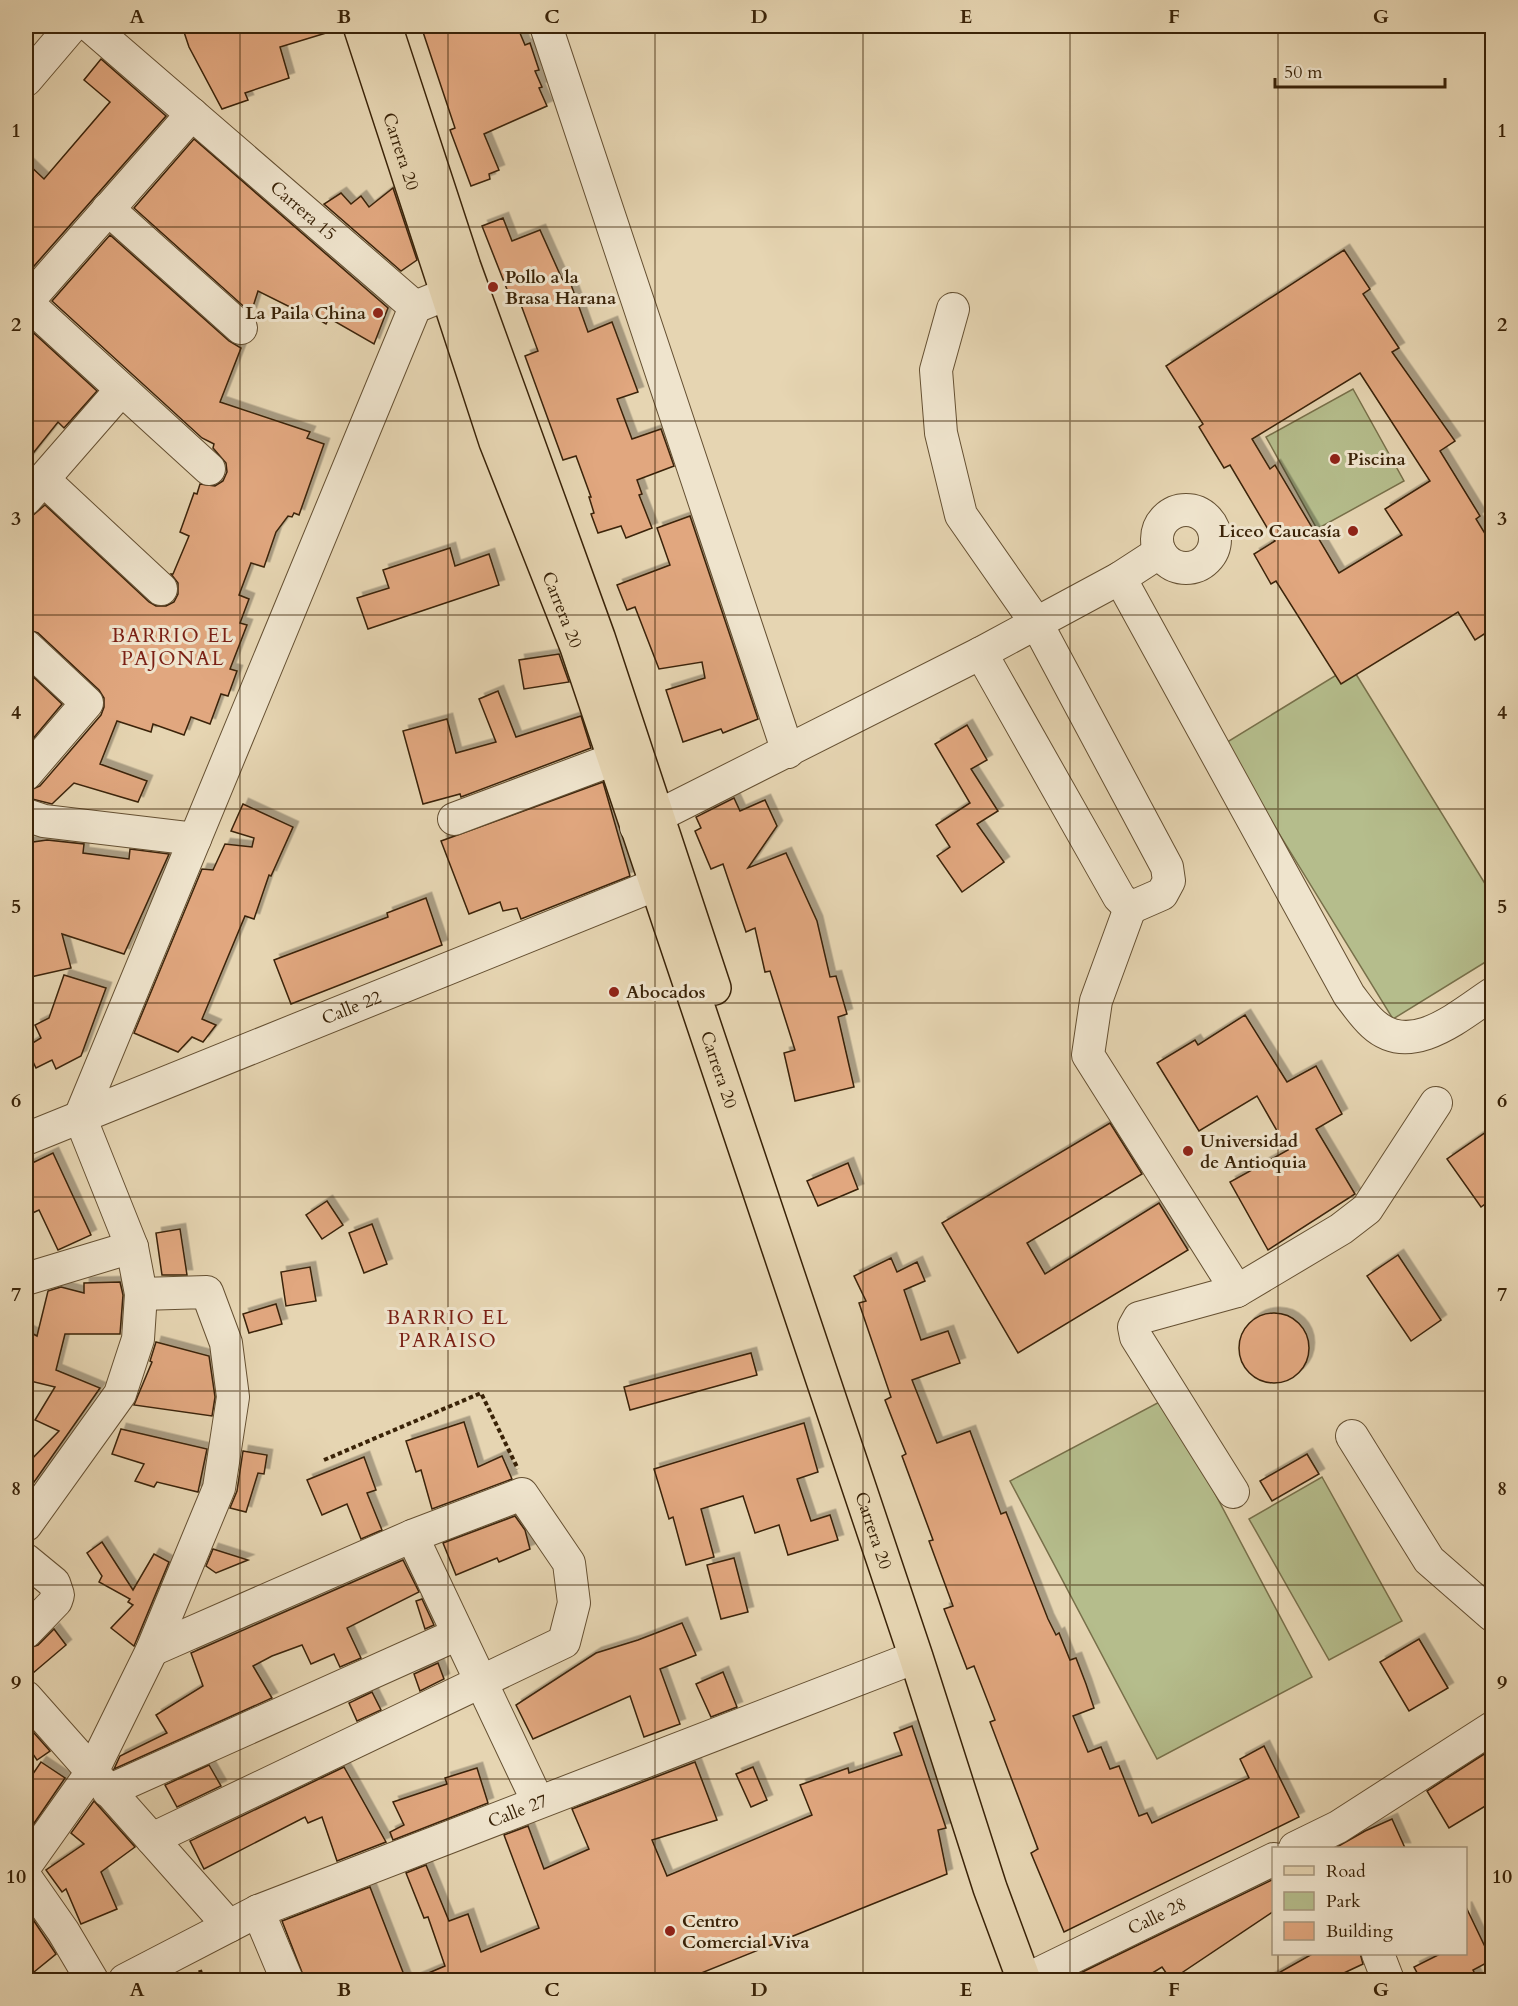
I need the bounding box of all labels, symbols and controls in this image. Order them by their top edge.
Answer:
text: A [129,3,145,30]
text: B [337,3,351,30]
text: C [544,3,560,30]
text: D [750,3,768,30]
text: E [960,3,972,30]
text: F [1168,3,1180,30]
text: G [1373,3,1389,30]
scale bar [1275,51,1444,89]
text: 50 m [1284,60,1323,85]
street label: Carrera 20 [377,109,425,194]
text: 1 [11,117,21,144]
text: 1 [1497,117,1507,144]
street label: Carrera 15 [265,175,342,246]
place label: Pollo a la Brasa Harana [505,265,616,311]
marker: Pollo a la Brasa Harana [486,280,500,294]
place label: La Paila China [245,301,366,326]
marker: La Paila China [371,306,385,320]
text: 2 [11,311,21,338]
text: 2 [1497,311,1507,338]
place label: Piscina [1347,447,1406,472]
marker: Piscina [1328,452,1342,466]
text: 3 [11,505,21,532]
text: 3 [1497,505,1507,532]
place label: Liceo Caucasía [1218,519,1341,544]
marker: Liceo Caucasía [1346,524,1360,538]
street label: Carrera 20 [536,568,589,652]
district label: BARRIO EL PAJONAL [112,622,234,672]
text: 4 [11,699,21,726]
text: 4 [1497,699,1507,726]
text: 5 [11,893,21,920]
text: 5 [1497,893,1507,920]
place label: Abocados [626,980,705,1005]
street label: Calle 22 [318,984,385,1031]
marker: Abocados [607,985,621,999]
street label: Carrera 20 [694,1028,744,1112]
text: 6 [11,1087,21,1114]
text: 6 [1497,1087,1507,1114]
place label: Universidad de Antioquia [1200,1129,1307,1175]
marker: Universidad de Antioquia [1181,1144,1195,1158]
text: 7 [11,1281,21,1308]
text: 7 [1497,1281,1507,1308]
district label: BARRIO EL PARAISO [387,1304,509,1354]
text: 8 [11,1475,21,1502]
text: 8 [1497,1475,1507,1502]
street label: Carrera 20 [849,1488,898,1573]
text: 9 [11,1669,21,1696]
text: 9 [1497,1669,1507,1696]
street label: Calle 27 [484,1788,551,1834]
legend [1272,1847,1467,1955]
text: Road [1326,1859,1366,1884]
text: 10 [6,1863,26,1890]
text: 10 [1492,1863,1512,1890]
text: Park [1326,1889,1361,1914]
street label: Calle 28 [1123,1891,1190,1941]
place label: Centro Comercial Viva [682,1909,809,1955]
text: Building [1326,1919,1394,1944]
marker: Centro Comercial Viva [663,1924,677,1938]
text: A [129,1976,145,2003]
text: B [337,1976,351,2003]
text: C [544,1976,560,2003]
text: D [750,1976,768,2003]
text: E [960,1976,972,2003]
text: F [1168,1976,1180,2003]
text: G [1373,1976,1389,2003]

